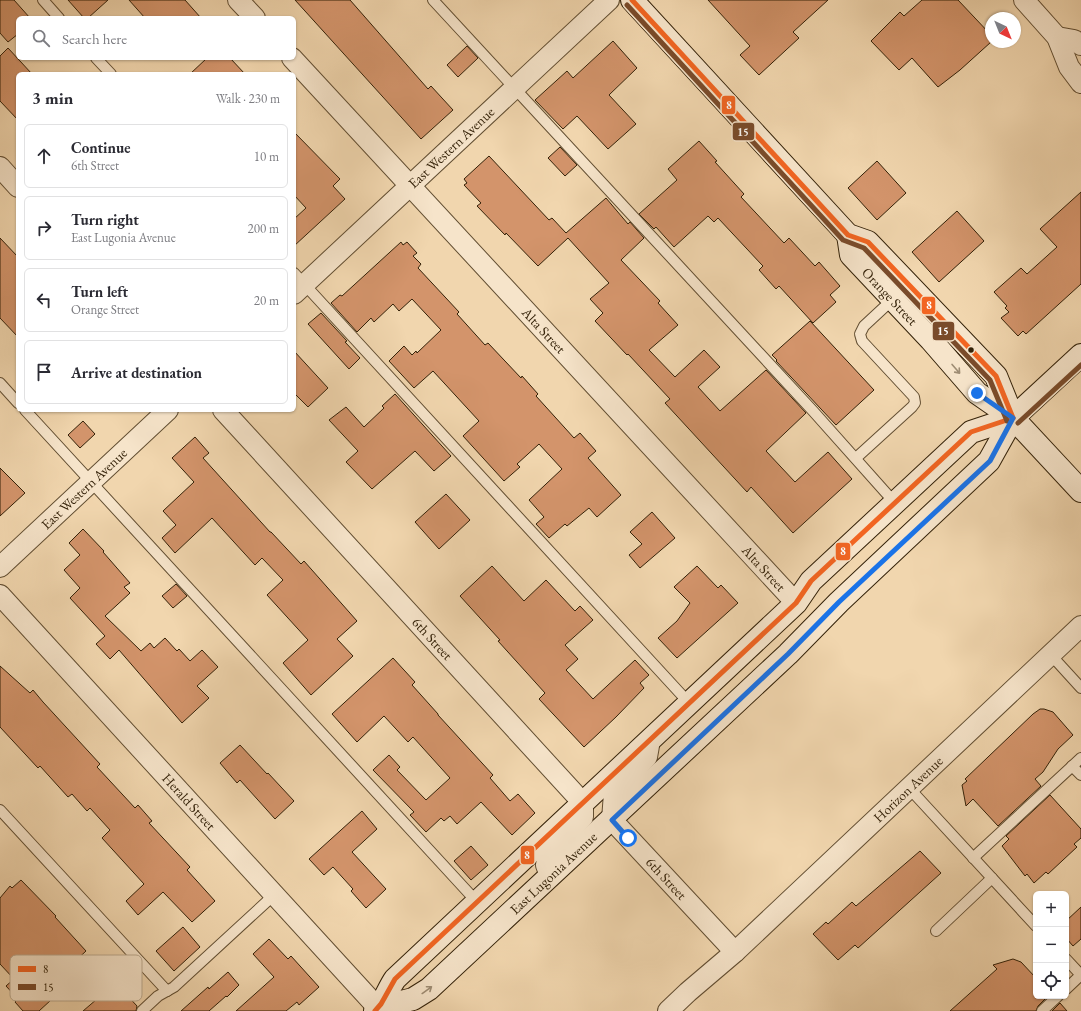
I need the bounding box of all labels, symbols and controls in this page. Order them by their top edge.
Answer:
north arrow [985,12,1021,48]
search box [16,16,296,60]
icon: search [30,27,52,49]
text: Search here [62,29,127,48]
text: 3 min [32,87,73,109]
text: Walk · 230 m [216,90,280,107]
line badge: 8 [721,95,736,115]
text: 8 [726,98,732,112]
street label: East Western Avenue [404,102,498,192]
line badge: 15 [732,122,755,141]
text: 15 [737,125,749,139]
text: Continue [71,138,131,157]
icon: ahead [33,145,55,167]
text: 10 m [254,148,279,165]
text: 6th Street [71,157,119,174]
text: Turn right [71,210,139,229]
icon: right [33,217,55,239]
text: 200 m [248,220,279,237]
text: East Lugonia Avenue [71,229,176,246]
street label: Orange Street [858,263,922,330]
text: Turn left [71,282,128,301]
icon: left [33,289,55,311]
text: 20 m [254,292,279,309]
line badge: 8 [921,296,936,315]
text: 8 [926,298,932,312]
text: Orange Street [71,301,139,318]
street label: Alta Street [517,303,570,358]
line badge: 15 [932,321,955,341]
text: 15 [937,324,949,338]
unlabelled marker [966,345,976,355]
icon: arrive [33,361,55,383]
text: Arrive at destination [71,363,202,382]
one-way arrow [952,364,961,375]
route end [968,384,986,402]
street label: East Western Avenue [37,444,131,533]
street label: Alta Street [737,541,790,596]
line badge: 8 [835,542,851,561]
text: 8 [840,544,846,558]
street label: 6th Street [408,613,457,664]
street label: Horizon Avenue [869,752,947,826]
street label: Herald Street [158,769,220,834]
street label: East Lugonia Avenue [506,828,601,918]
route start [619,829,637,847]
line badge: 8 [520,845,535,865]
text: 8 [524,848,530,862]
street label: 6th Street [642,853,691,904]
map controls [1033,891,1069,999]
button: + [1033,891,1069,927]
button: − [1033,927,1069,963]
legend [10,955,142,1001]
text: 8 [43,962,48,976]
button: locate [1033,963,1069,999]
text: 15 [43,980,54,994]
one-way arrow [422,986,433,994]

